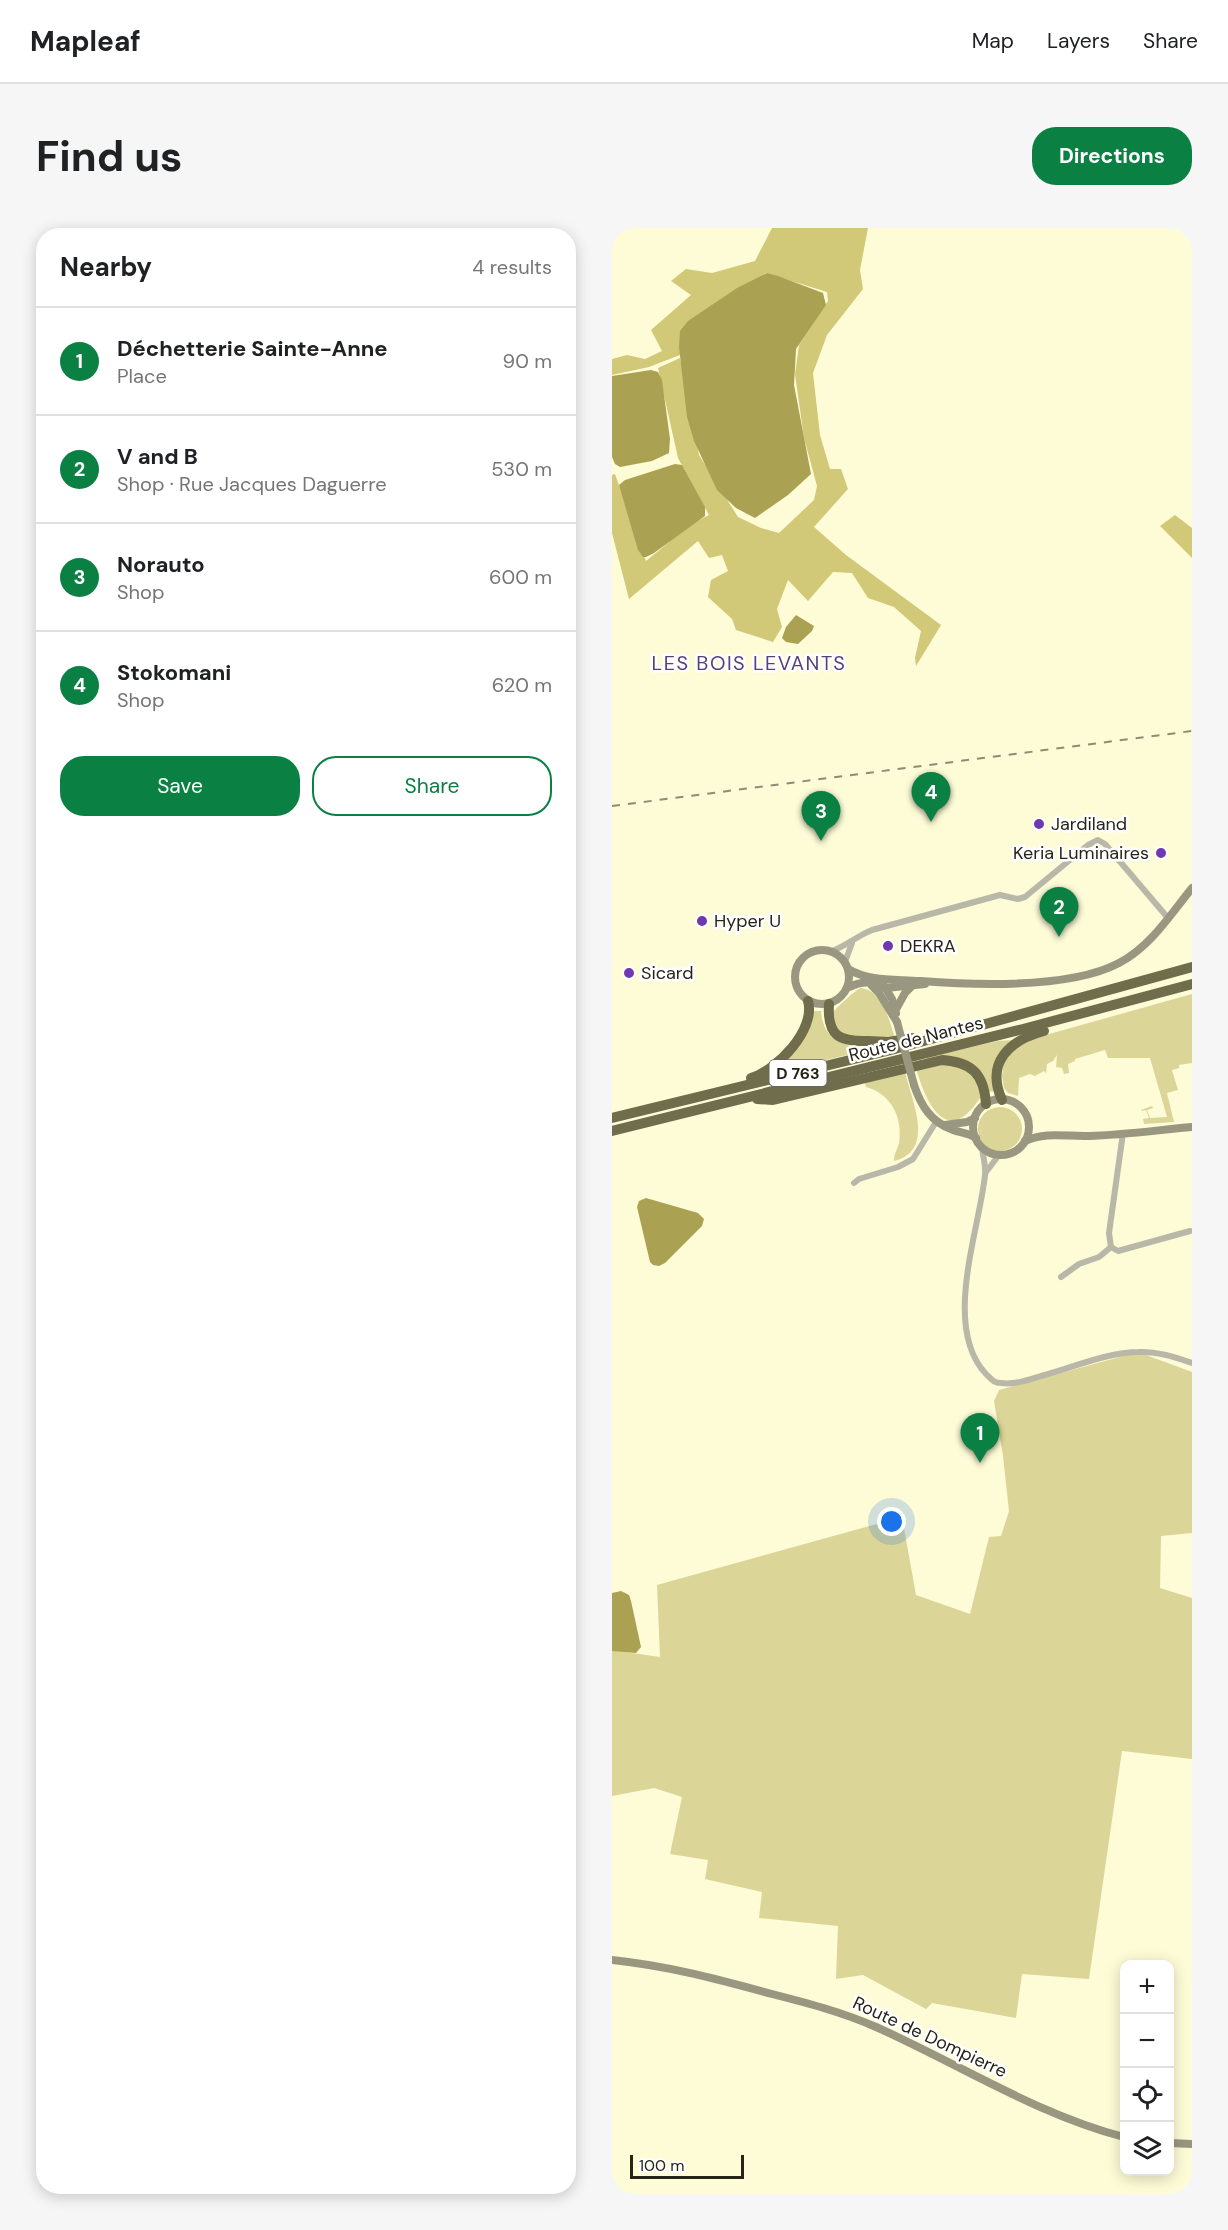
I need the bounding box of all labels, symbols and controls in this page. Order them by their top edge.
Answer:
text: Mapleaf [30,23,141,60]
text: Map [972,27,1014,55]
text: Layers [1047,27,1110,55]
text: Share [1143,27,1198,55]
button: Directions [1032,127,1192,185]
text: Find us [36,129,182,184]
text: Nearby [60,250,152,284]
text: 4 results [472,254,552,280]
text: Déchetterie Sainte-Anne [117,334,388,363]
text: 1 [76,348,83,374]
text: 90 m [503,348,552,374]
text: Place [117,363,167,389]
text: V and B [117,442,198,471]
text: 2 [74,456,85,482]
text: 530 m [491,456,552,482]
text: Shop · Rue Jacques Daguerre [117,471,387,497]
text: Norauto [117,550,205,579]
text: 3 [73,564,86,590]
text: 600 m [489,564,552,590]
text: Shop [117,579,164,605]
district label: LES BOIS LEVANTS [652,650,846,676]
text: Stokomani [117,658,231,687]
text: 4 [73,672,86,698]
text: 620 m [492,672,552,698]
text: Shop [117,687,164,713]
button: Save [60,756,300,816]
button: Share [312,756,552,816]
pin: 4 [912,772,950,822]
pin: 3 [802,792,840,841]
place label: Jardiland [1051,812,1127,836]
marker: Jardiland [1032,817,1046,831]
place label: Keria Luminaires [1013,841,1149,865]
marker: Keria Luminaires [1154,846,1168,860]
pin: 2 [1040,888,1078,937]
place label: Hyper U [714,909,781,933]
marker: Hyper U [695,914,709,928]
place label: DEKRA [900,934,956,958]
marker: DEKRA [881,939,895,953]
place label: Sicard [641,961,693,985]
marker: Sicard [622,966,636,980]
street label: Route de Nantes [846,1011,986,1067]
road number: D 763 [770,1060,826,1086]
pin: 1 [960,1414,1000,1463]
your location [877,1507,906,1536]
map controls [1120,1960,1174,2176]
button: + [1120,1960,1174,2014]
street label: Route de Dompierre [849,1991,1011,2083]
button: − [1120,2014,1174,2068]
button: locate [1120,2068,1174,2122]
button: layers [1120,2122,1174,2176]
scale bar [630,2152,744,2180]
text: 100 m [639,2155,684,2176]

